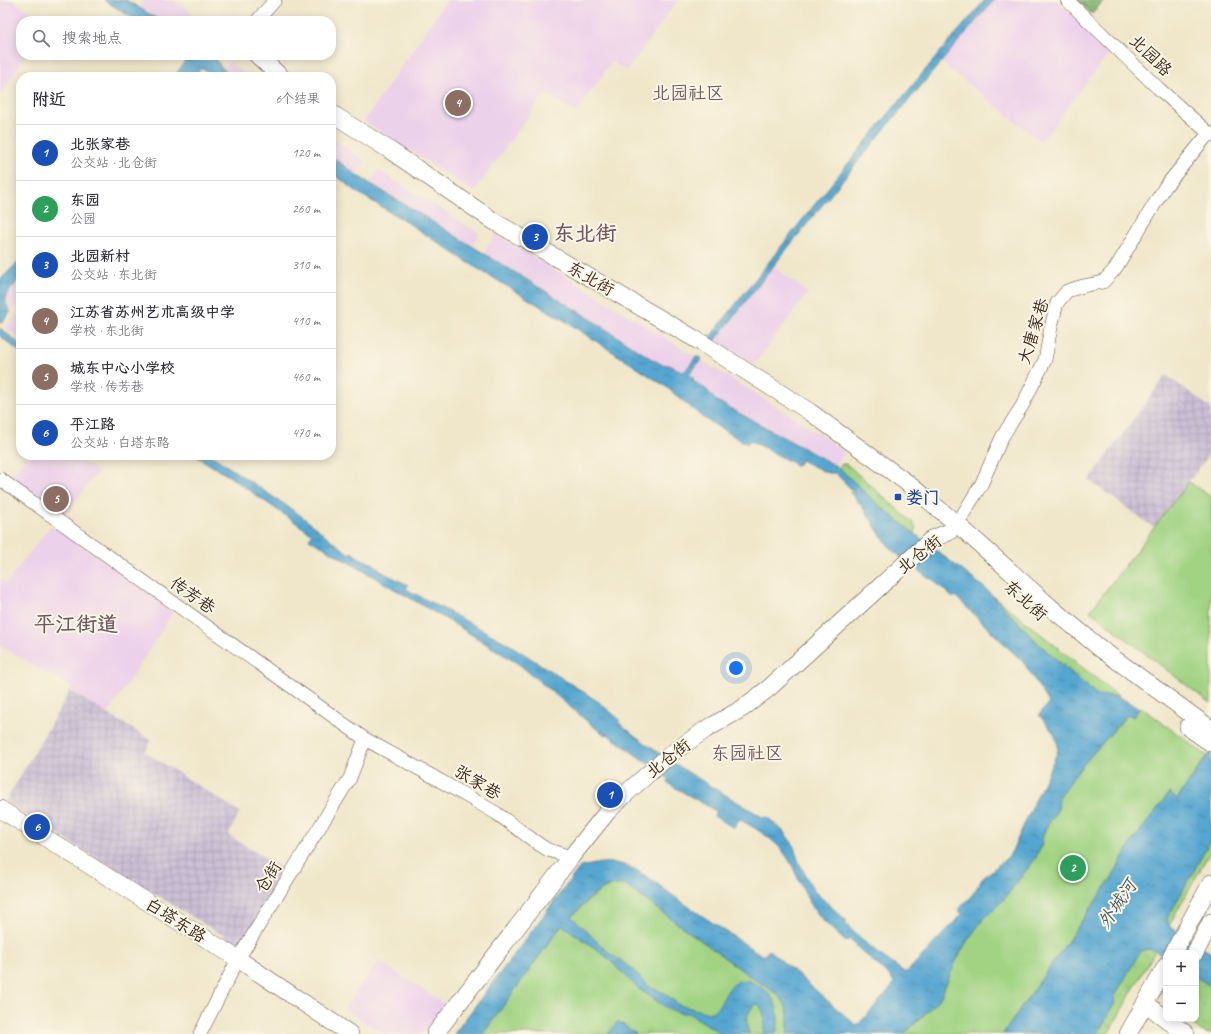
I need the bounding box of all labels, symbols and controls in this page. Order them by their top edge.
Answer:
search box [16,16,336,60]
icon: search [30,27,52,49]
text: 搜索地点 [62,29,122,48]
street label: 北园路 [1125,30,1176,81]
district label: 北园社区 [652,82,724,104]
pin: 4 [445,88,471,118]
text: 附近 [32,89,66,110]
text: 6个结果 [275,91,320,107]
text: 北张家巷 [70,135,130,154]
text: 1 [42,145,48,161]
text: 120 m [292,145,320,161]
text: 公交站 · 北仓街 [70,155,157,171]
text: 东园 [70,191,100,210]
text: 2 [42,201,48,217]
text: 260 m [292,201,320,217]
text: 公园 [70,211,96,227]
district label: 东北街 [554,220,617,246]
pin: 3 [522,222,548,252]
text: 北园新村 [70,247,130,266]
text: 3 [42,257,48,273]
text: 310 m [292,257,320,273]
street label: 东北街 [563,257,618,300]
text: 公交站 · 东北街 [70,267,157,283]
street label: 大唐家巷 [1013,295,1054,367]
text: 江苏省苏州艺术高级中学 [70,303,235,322]
text: 4 [42,313,48,329]
text: 410 m [292,313,320,329]
text: 学校 · 东北街 [70,323,144,339]
text: 城东中心小学校 [70,359,175,378]
text: 5 [42,369,48,385]
text: 460 m [292,369,320,385]
text: 学校 · 传芳巷 [70,379,144,395]
text: 平江路 [70,415,115,434]
text: 6 [42,425,48,441]
text: 470 m [292,425,320,441]
text: 公交站 · 白塔东路 [70,435,170,451]
pin: 5 [43,484,69,514]
place label: 娄门 [906,487,940,508]
marker: 娄门 [893,492,903,502]
street label: 北仓街 [893,530,946,578]
street label: 传芳巷 [166,572,220,619]
street label: 东北街 [1000,576,1052,625]
district label: 平江街道 [34,611,118,637]
your location [726,658,746,678]
street label: 北仓街 [642,734,695,782]
district label: 东园社区 [711,742,783,764]
street label: 张家巷 [450,760,506,805]
pin: 1 [597,780,623,810]
pin: 6 [24,812,50,842]
pin: 2 [1060,853,1086,883]
street label: 仓街 [251,857,286,897]
water label: 外城河 [1093,873,1143,933]
street label: 白塔东路 [141,894,210,947]
map controls [1163,950,1199,1022]
button: + [1163,950,1199,986]
button: − [1163,986,1199,1022]

